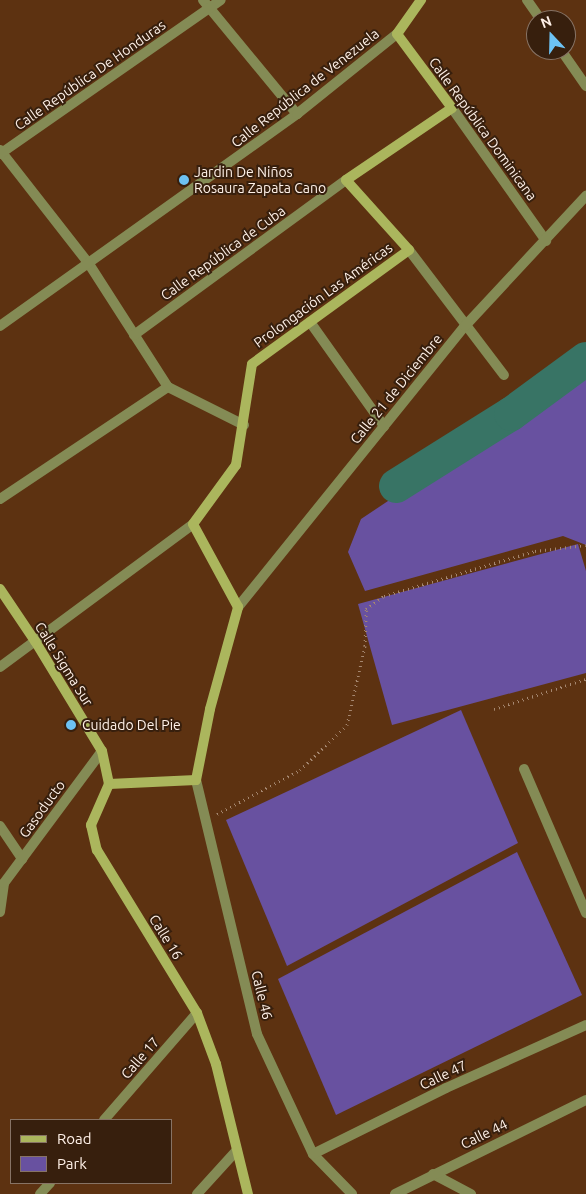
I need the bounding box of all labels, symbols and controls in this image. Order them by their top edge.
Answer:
north arrow [526,10,576,60]
text: N [538,13,554,31]
street label: Calle República De Honduras [11,16,169,134]
street label: Calle República de Venezuela [228,25,382,151]
street label: Calle República Dominicana [425,54,541,204]
place label: Jardin De Niños Rosaura Zapata Cano [194,164,326,196]
marker: Jardin De Niños Rosaura Zapata Cano [178,174,190,186]
street label: Calle República de Cuba [157,202,289,304]
street label: Prolongación Las Américas [250,239,396,351]
street label: Calle 21 de Diciembre [347,331,445,447]
street label: Calle Sigma Sur [31,619,97,709]
place label: Cuidado Del Pie [82,717,181,733]
marker: Cuidado Del Pie [64,718,78,732]
street label: Gasoducto [15,777,69,841]
street label: Calle 16 [146,911,186,963]
street label: Calle 46 [248,969,276,1021]
street label: Calle 17 [117,1034,163,1082]
street label: Calle 47 [417,1057,469,1093]
street label: Calle 44 [458,1116,510,1152]
legend [10,1119,172,1184]
text: Road [57,1130,92,1147]
text: Park [57,1155,87,1172]

